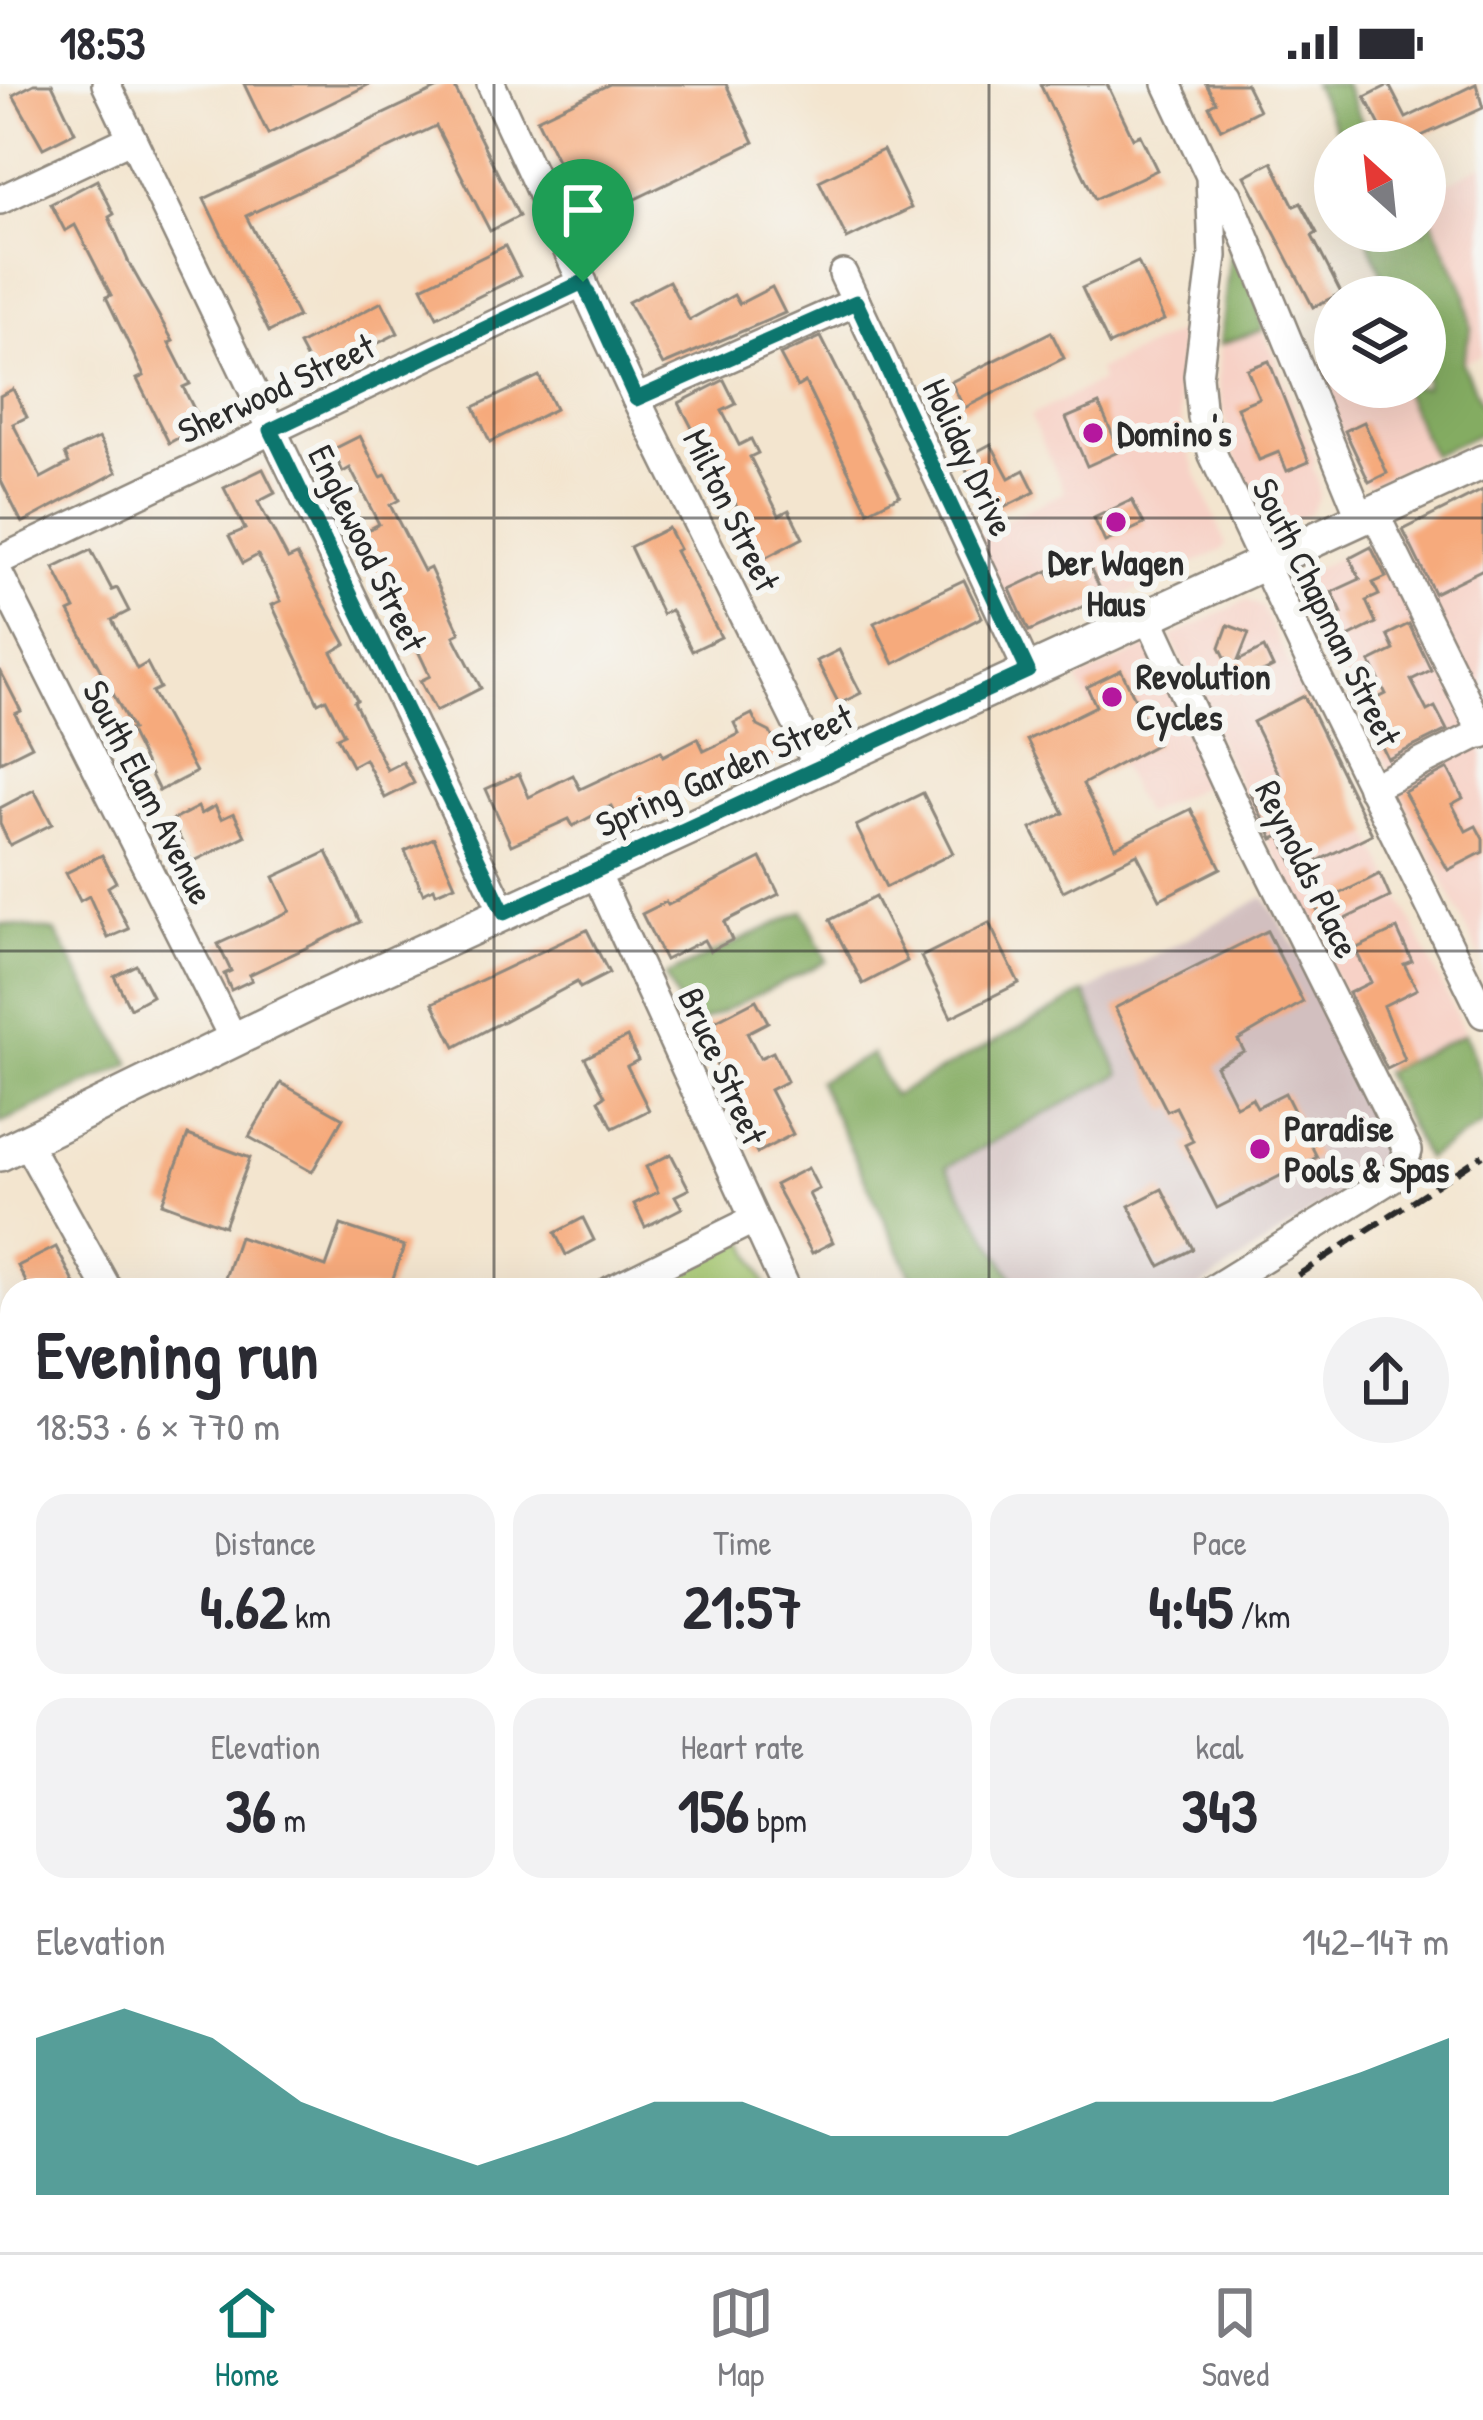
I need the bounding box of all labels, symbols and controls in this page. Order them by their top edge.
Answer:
text: 18:53 [60,12,145,73]
north arrow [1314,120,1446,252]
map controls [1314,120,1446,408]
pin [532,159,634,282]
icon: arrive [550,177,616,243]
button: layers [1314,276,1446,408]
street label: Sherwood Street [170,320,383,454]
street label: Holiday Drive [912,370,1027,543]
place label: Domino's [1117,408,1232,457]
marker: Domino's [1080,420,1106,446]
street label: Milton Street [672,421,793,599]
street label: Englewood Street [297,436,440,660]
street label: South Chapman Street [1241,470,1414,755]
marker: Der Wagen Haus [1103,509,1129,535]
place label: Der Wagen Haus [1048,537,1184,627]
place label: Revolution Cycles [1136,651,1271,742]
street label: South Elam Avenue [72,672,227,912]
marker: Revolution Cycles [1099,684,1125,710]
street label: Spring Garden Street [588,691,861,848]
street label: Reynolds Place [1244,772,1372,966]
street label: Bruce Street [667,980,780,1153]
place label: Paradise Pools & Spas [1284,1103,1449,1194]
marker: Paradise Pools & Spas [1247,1136,1273,1162]
text: Evening run [36,1309,318,1399]
button: share [1323,1317,1449,1443]
text: 18:53 · 6 × 770 m [36,1399,280,1452]
text: Distance [215,1521,316,1565]
text: Time [713,1521,772,1565]
text: Pace [1192,1521,1247,1565]
text: 4.62 [200,1565,287,1647]
text: 21:57 [683,1565,802,1647]
text: 4:45 [1149,1565,1233,1647]
text: km [287,1594,331,1638]
text: /km [1233,1594,1291,1638]
text: Elevation [211,1725,320,1769]
text: Heart rate [681,1725,804,1769]
text: kcal [1195,1725,1244,1769]
text: 36 [225,1769,276,1851]
text: 156 [678,1769,749,1851]
text: 343 [1181,1769,1258,1851]
text: m [276,1798,306,1842]
text: bpm [749,1798,807,1842]
text: Elevation [36,1914,166,1967]
text: 142–147 m [1302,1914,1449,1967]
tab: Home [214,2280,280,2396]
tab: Map [708,2280,774,2396]
tab: Saved [1202,2280,1269,2396]

